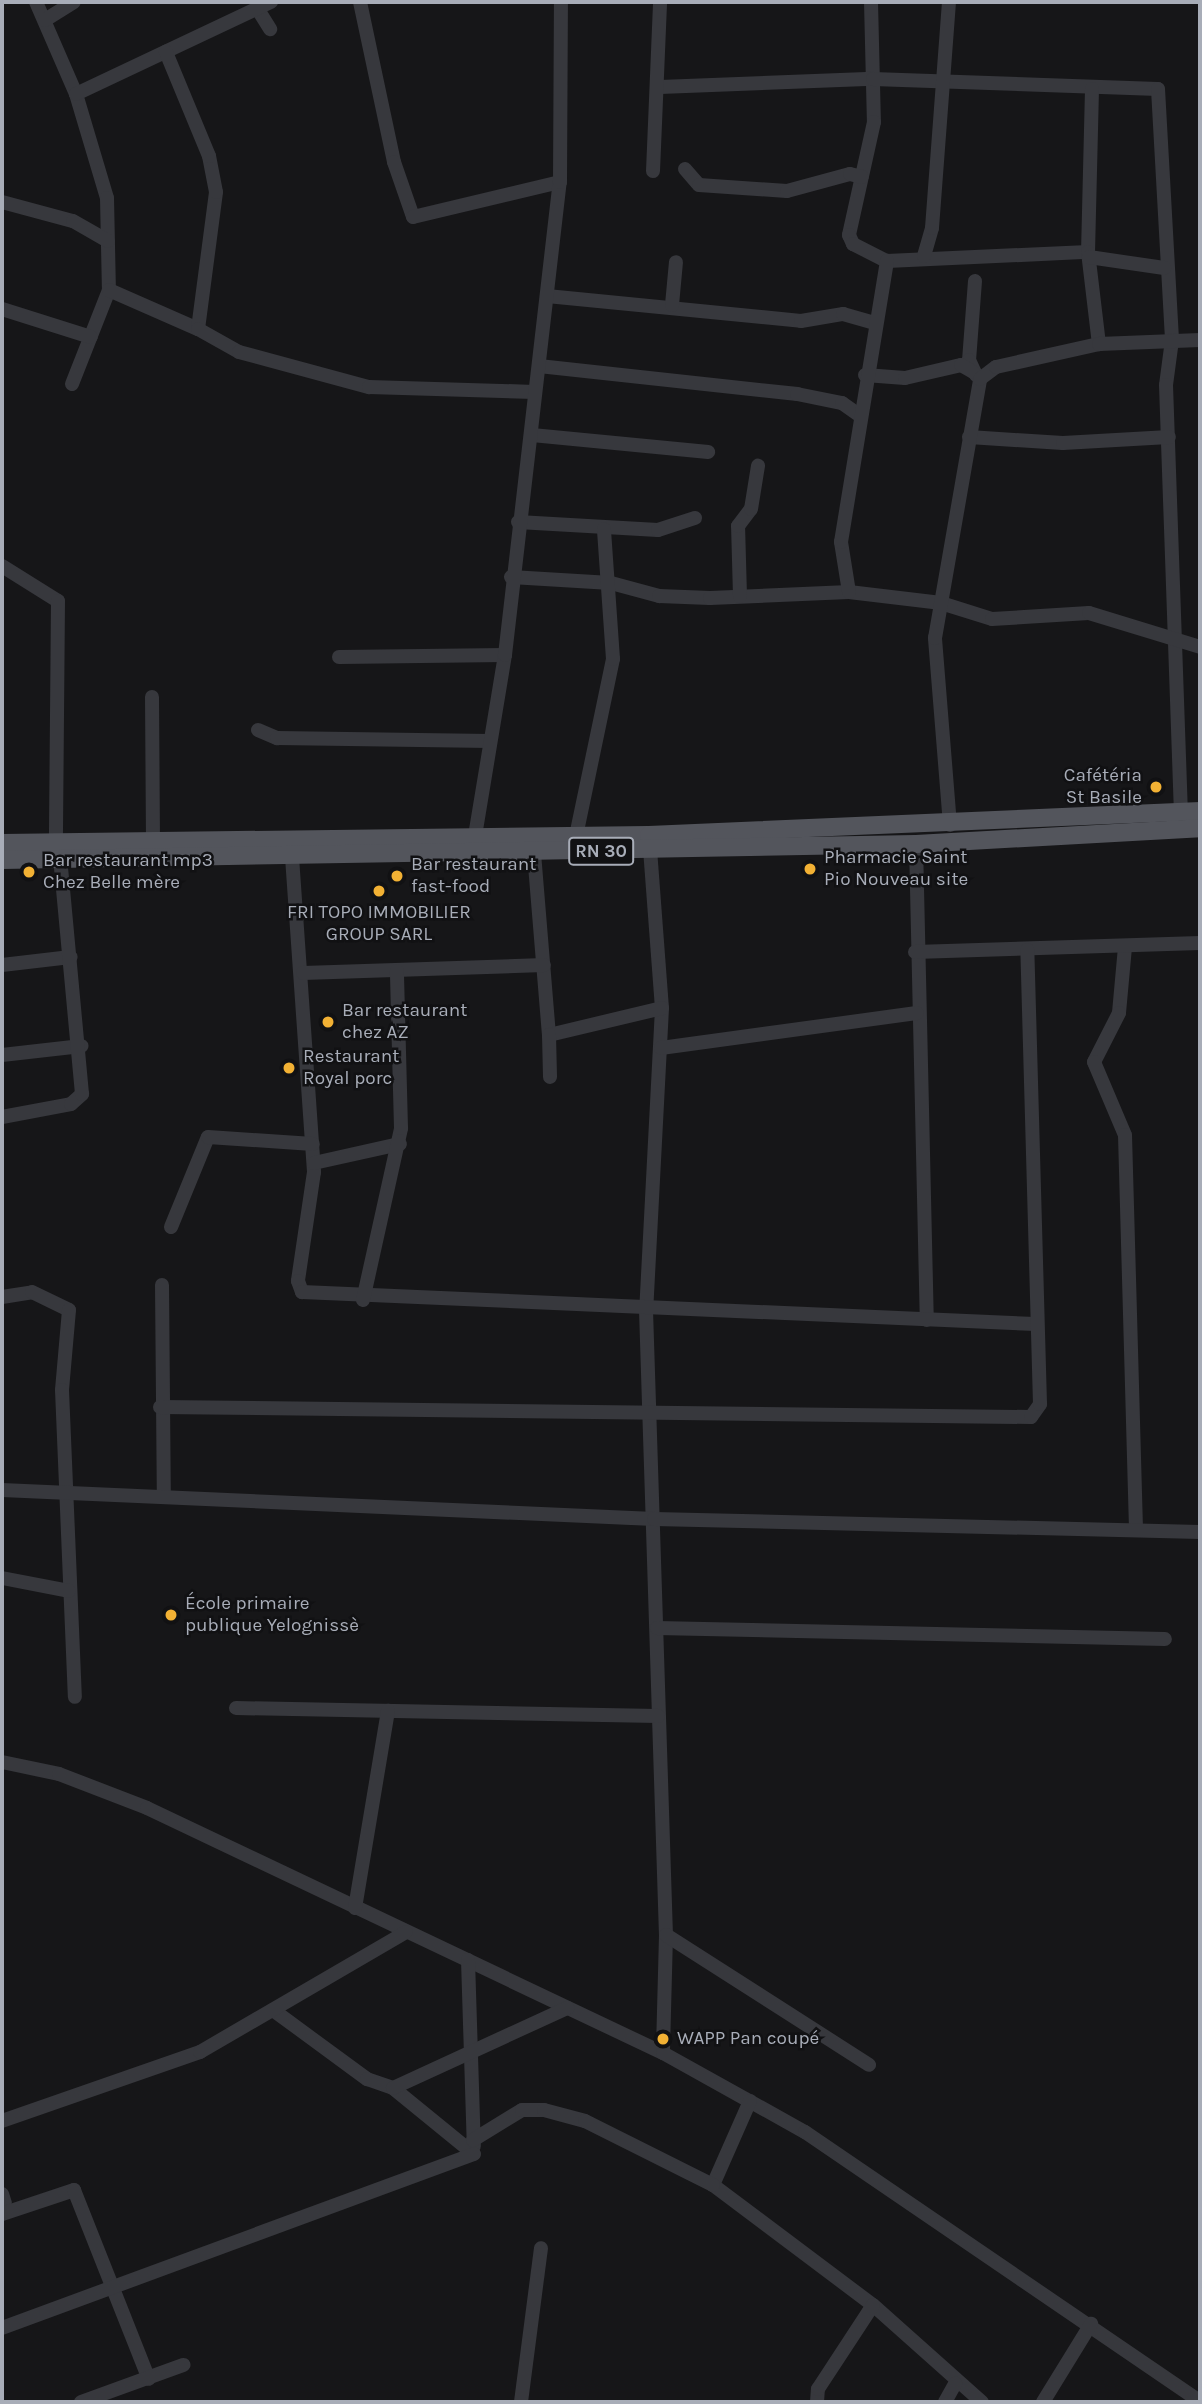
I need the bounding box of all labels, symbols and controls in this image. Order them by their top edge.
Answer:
place label: Cafétéria St Basile [1064,765,1142,809]
marker: Cafétéria St Basile [1148,779,1164,795]
road number: RN 30 [568,836,634,866]
place label: Pharmacie Saint Pio Nouveau site [824,847,968,891]
place label: Bar restaurant mp3 Chez Belle mère [43,850,213,894]
place label: Bar restaurant fast-food [411,854,536,898]
marker: Pharmacie Saint Pio Nouveau site [802,861,818,877]
marker: Bar restaurant mp3 Chez Belle mère [21,864,37,880]
marker: Bar restaurant fast-food [389,868,405,884]
marker: FRI TOPO IMMOBILIER GROUP SARL [371,883,387,899]
place label: FRI TOPO IMMOBILIER GROUP SARL [287,902,471,946]
place label: Bar restaurant chez AZ [342,1000,467,1044]
marker: Bar restaurant chez AZ [320,1014,336,1030]
place label: Restaurant Royal porc [303,1046,399,1090]
marker: Restaurant Royal porc [281,1060,297,1076]
place label: École primaire publique Yelognissè [185,1593,359,1637]
marker: École primaire publique Yelognissè [163,1607,179,1623]
place label: WAPP Pan coupé [677,2028,819,2050]
marker: WAPP Pan coupé [655,2031,671,2047]

